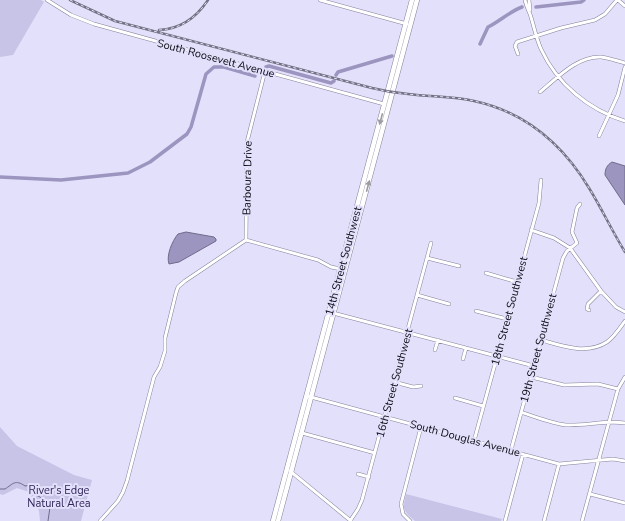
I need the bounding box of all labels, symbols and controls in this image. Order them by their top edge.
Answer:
street label: South Roosevelt Avenue [155,36,276,81]
one-way arrow [378,113,384,125]
street label: Barboura Drive [239,140,256,215]
one-way arrow [366,180,372,192]
street label: 14th Street Southwest [322,205,365,317]
street label: 18th Street Southwest [488,255,531,367]
street label: 19th Street Southwest [517,292,560,404]
street label: 16th Street Southwest [373,327,416,439]
street label: South Douglas Avenue [408,417,522,460]
park label: River's Edge Natural Area [27,483,91,511]

